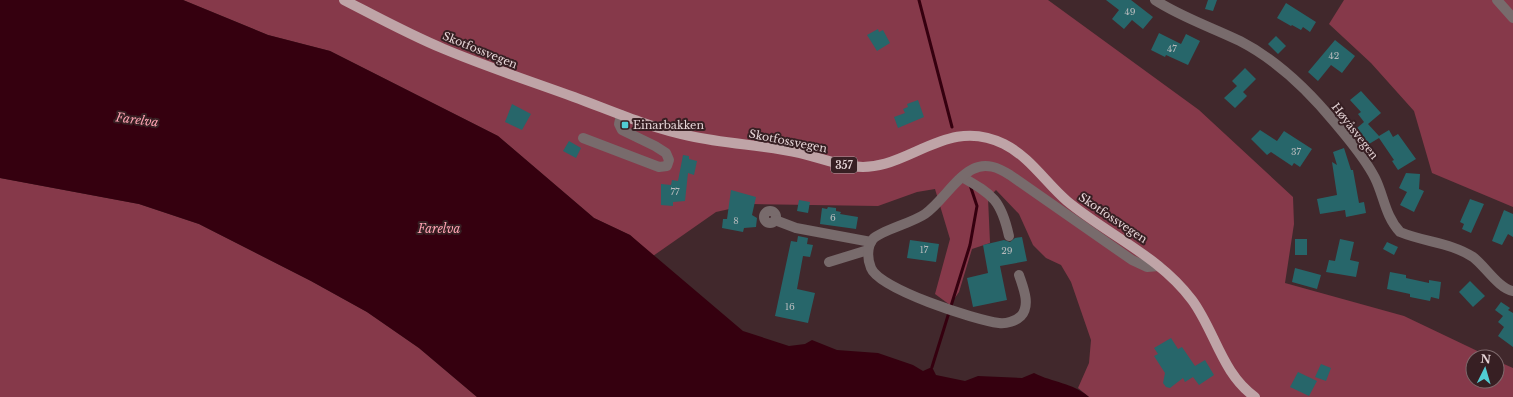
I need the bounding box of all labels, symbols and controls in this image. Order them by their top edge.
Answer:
house number: 49 [1124,6,1136,17]
street label: Skotfossvegen [441,29,520,72]
house number: 47 [1167,43,1177,54]
house number: 42 [1329,50,1339,61]
street label: Høyåsvegen [1329,100,1382,162]
water label: Farelva [114,109,159,130]
place label: Einarbakken [633,118,704,132]
marker: Einarbakken [620,120,630,130]
street label: Skotfossvegen [748,127,829,156]
house number: 37 [1291,146,1302,157]
road number: 357 [831,157,857,173]
house number: 77 [670,186,680,197]
street label: Skotfossvegen [1076,190,1150,246]
house number: 6 [830,212,836,223]
house number: 8 [733,215,739,226]
water label: Farelva [417,221,460,236]
house number: 17 [920,244,929,255]
house number: 29 [1001,245,1013,256]
house number: 16 [785,301,795,312]
north arrow [1465,349,1505,389]
text: N [1480,352,1492,367]

